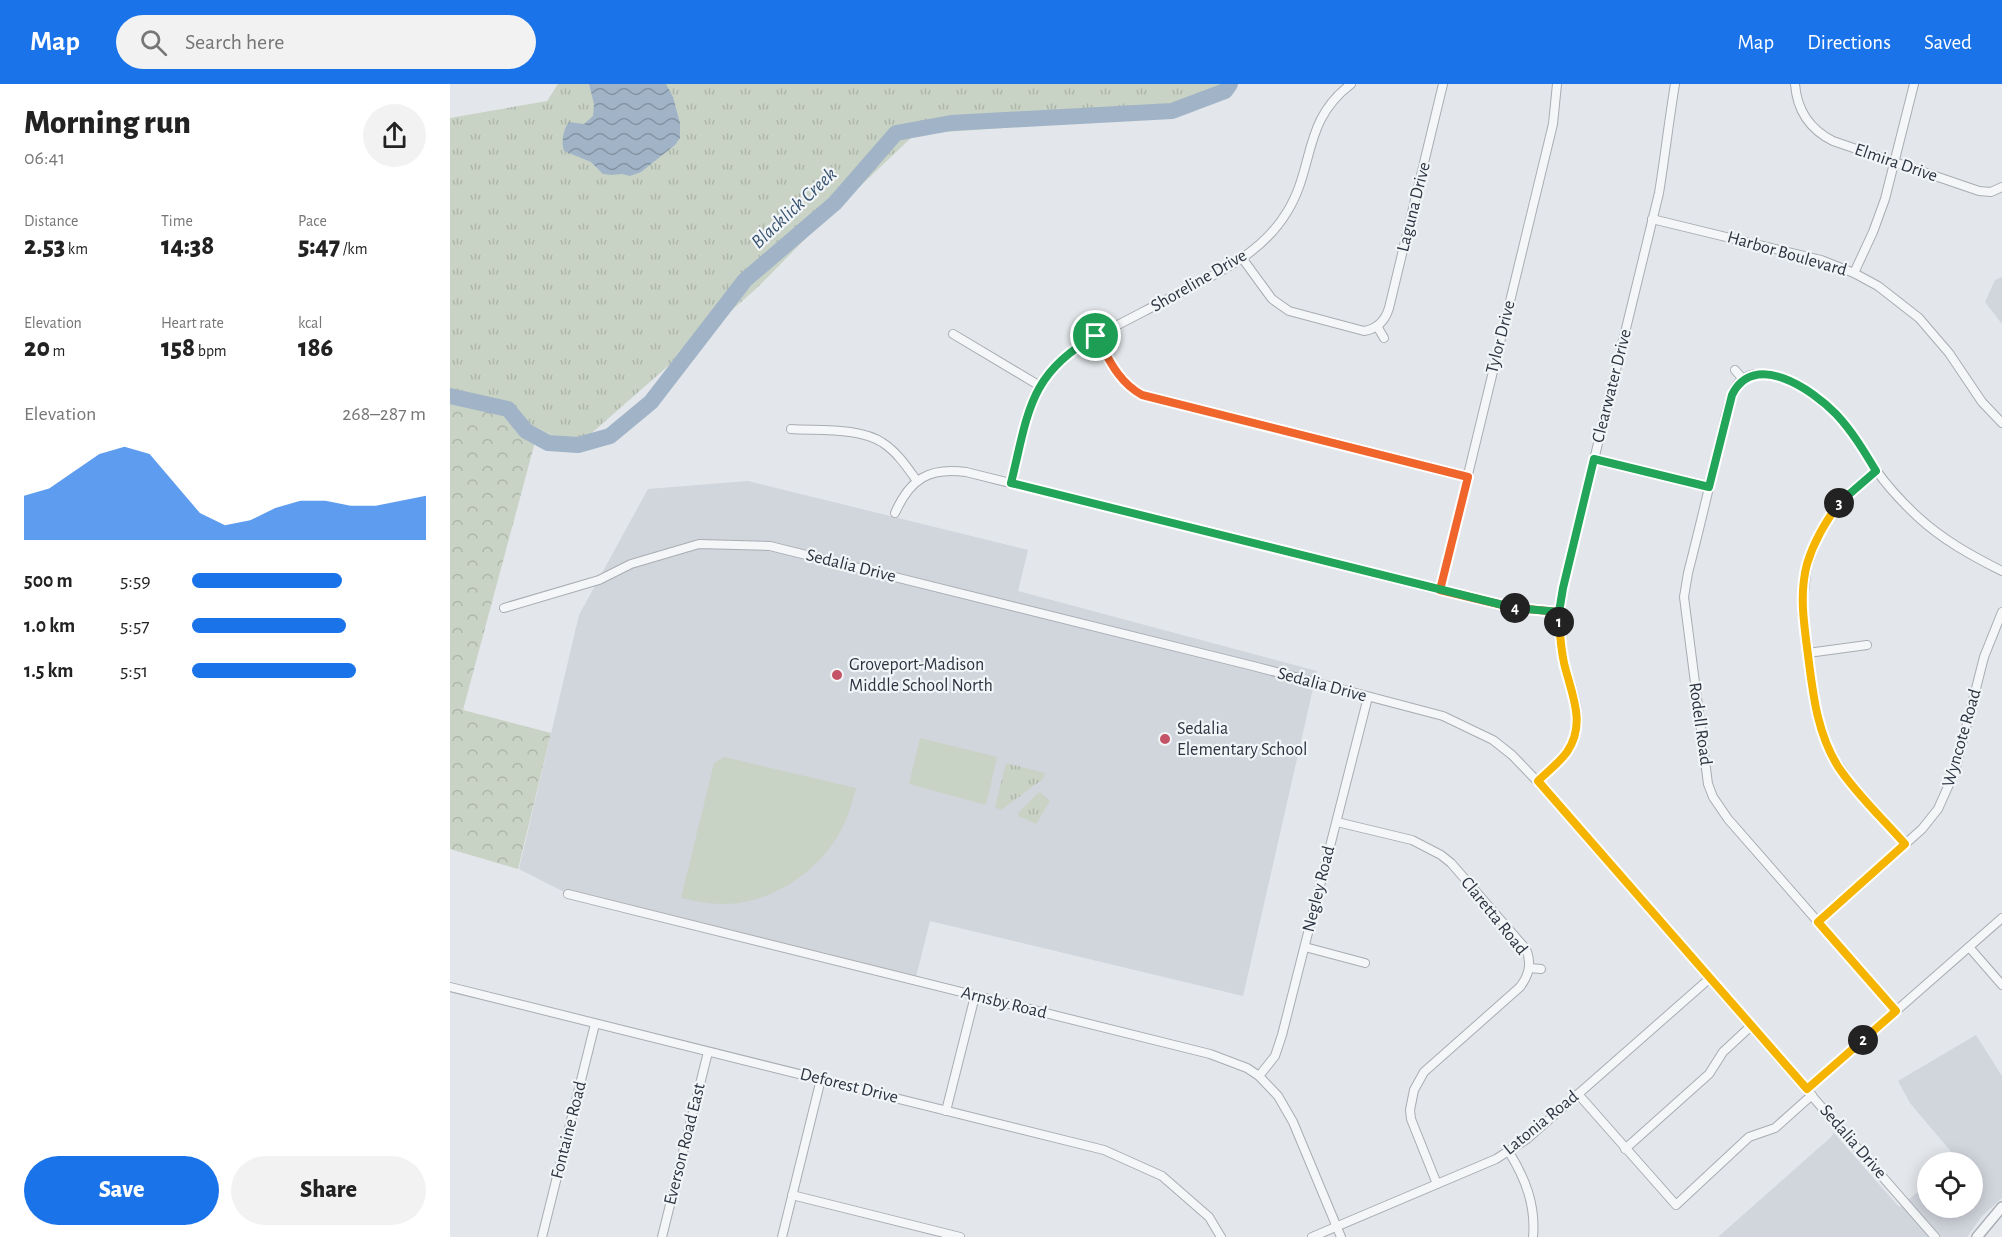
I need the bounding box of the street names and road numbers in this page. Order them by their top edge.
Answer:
street label: Elmira Drive [1852,140,1940,186]
street label: Laguna Drive [1394,160,1434,254]
street label: Harbor Boulevard [1725,228,1849,280]
street label: Shoreline Drive [1148,246,1250,316]
street label: Tylor Drive [1483,299,1519,375]
street label: Clearwater Drive [1589,327,1635,445]
street label: Sedalia Drive [804,546,898,586]
street label: Sedalia Drive [1275,664,1369,706]
street label: Rodell Road [1685,681,1715,767]
street label: Wyncote Road [1939,687,1985,789]
street label: Negley Road [1300,844,1338,934]
street label: Claretta Road [1457,874,1531,958]
street label: Arnsby Road [959,984,1049,1022]
street label: Deforest Drive [798,1065,900,1107]
street label: Fontaine Road [548,1079,590,1181]
street label: Everson Road East [661,1081,709,1207]
street label: Latonia Road [1500,1087,1582,1159]
street label: Sedalia Drive [1816,1102,1890,1182]

